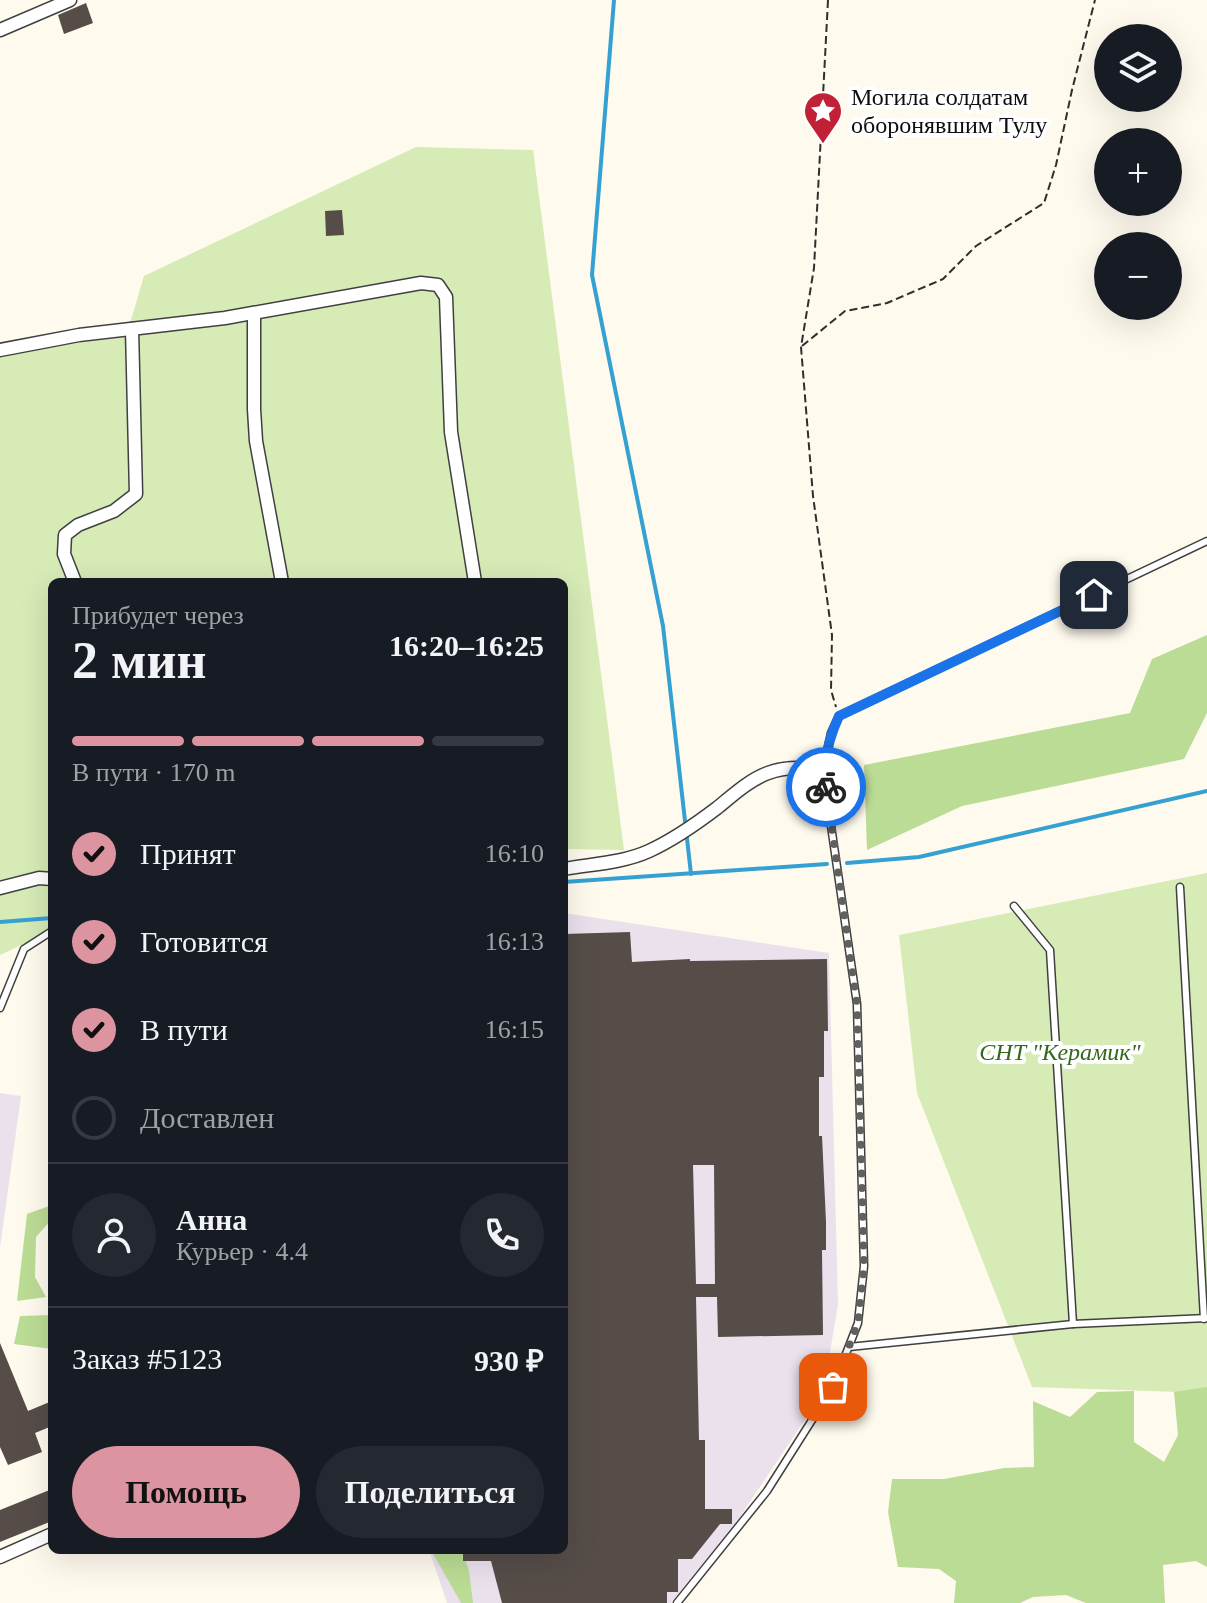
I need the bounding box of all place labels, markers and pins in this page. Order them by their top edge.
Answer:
place label: Могила солдатам оборонявшим Тулу [851,84,1047,138]
place icon: Могила солдатам оборонявшим Тулу [802,90,844,145]
pin [1060,561,1128,629]
pin [799,1353,867,1421]

